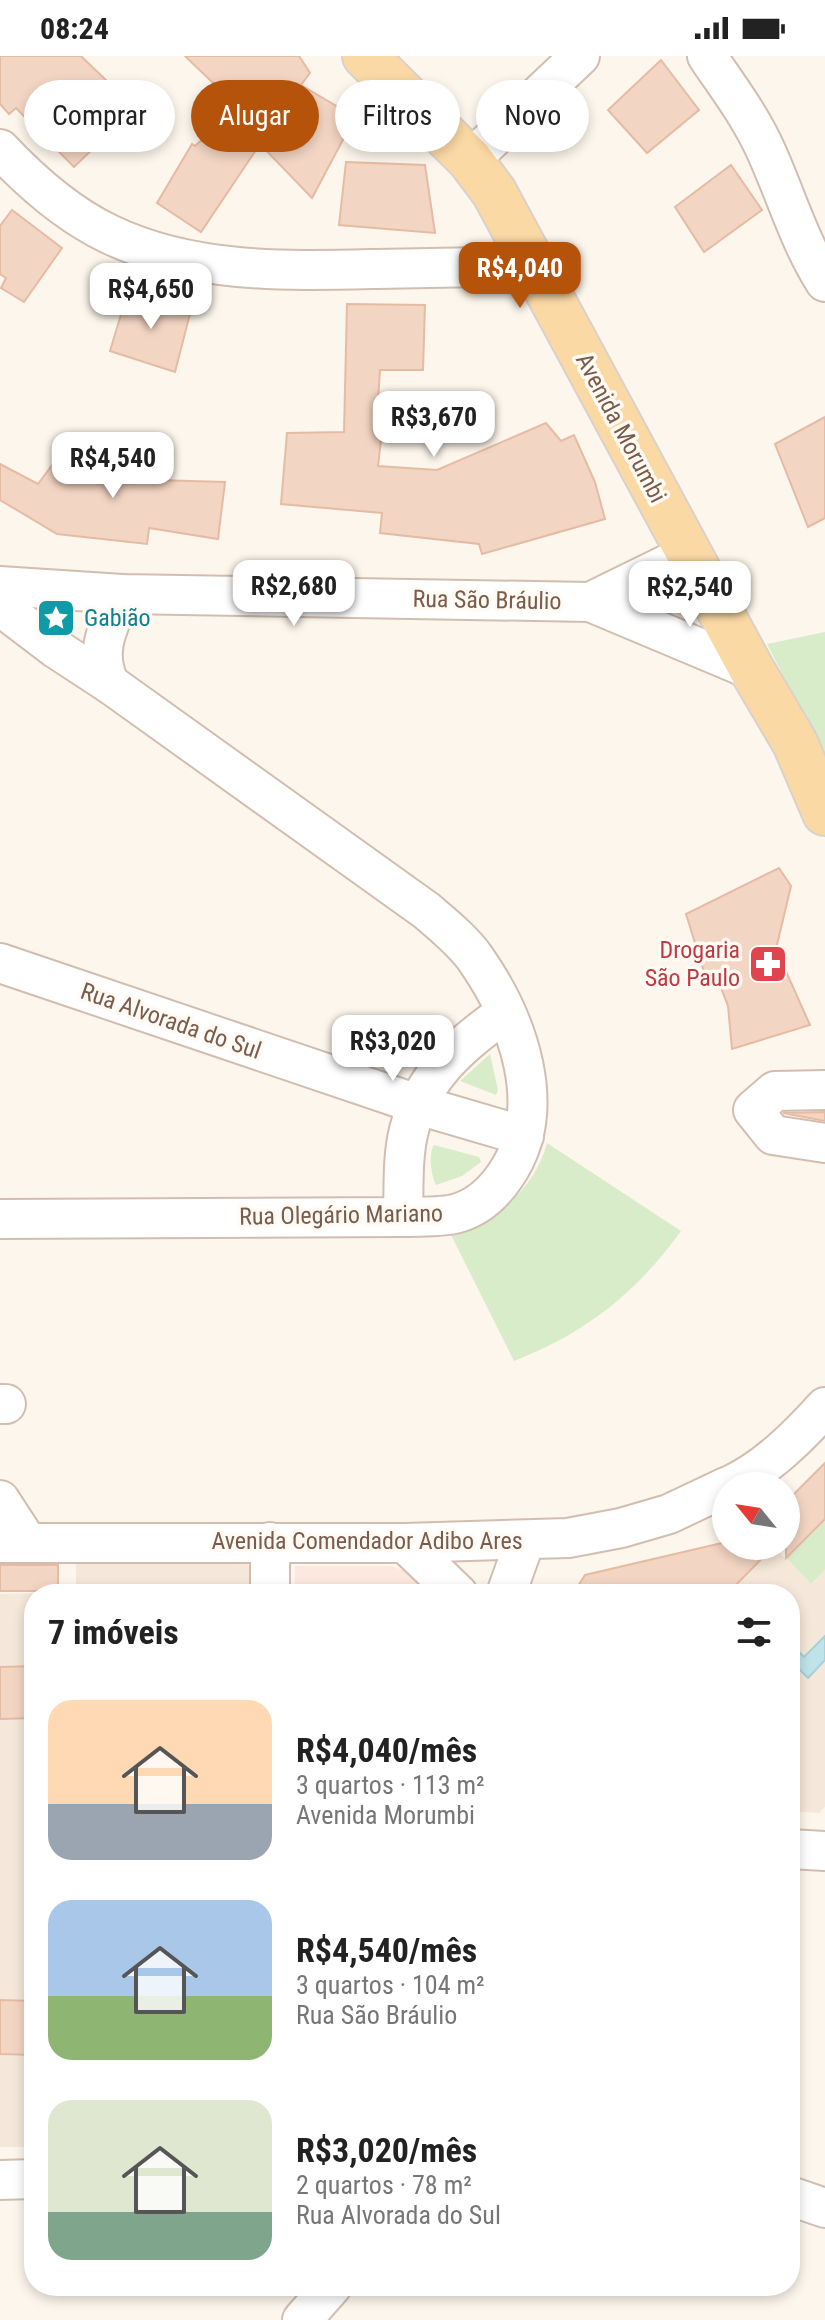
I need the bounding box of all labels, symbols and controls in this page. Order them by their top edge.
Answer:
text: 08:24 [40,11,109,46]
chip: Comprar [24,80,175,152]
chip: Alugar [191,80,319,152]
chip: Filtros [335,80,460,152]
chip: Novo [476,80,589,152]
pin: R$4,040 [446,242,594,310]
text: R$4,040 [477,253,563,283]
pin: R$4,650 [77,263,225,331]
text: R$4,650 [108,274,194,304]
street label: Avenida Morumbi [570,349,672,507]
pin: R$3,670 [360,391,508,459]
text: R$3,670 [391,402,477,432]
pin: R$4,540 [39,432,187,500]
text: R$4,540 [70,443,156,473]
pin: R$2,680 [220,560,368,628]
pin: R$2,540 [616,561,764,629]
text: R$2,680 [251,571,337,601]
text: R$2,540 [647,572,733,602]
street label: Rua São Bráulio [412,585,562,615]
place icon: Gabião [35,597,77,639]
place label: Gabião [84,604,151,632]
place label: Drogaria São Paulo [645,936,740,992]
pharmacy icon: Drogaria São Paulo [747,943,789,985]
street label: Rua Alvorada do Sul [77,977,265,1065]
pin: R$3,020 [319,1015,467,1083]
text: R$3,020 [350,1026,436,1056]
street label: Rua Olegário Mariano [239,1199,443,1231]
north arrow [712,1472,800,1560]
map controls [712,1472,800,1560]
street label: Avenida Comendador Adibo Ares [211,1527,523,1555]
icon: filters [732,1610,776,1654]
text: 7 imóveis [48,1612,179,1652]
text: R$4,040/mês [296,1730,477,1770]
icon: home [112,1732,208,1828]
text: 3 quartos · 113 m² [296,1770,485,1800]
text: Avenida Morumbi [296,1800,475,1830]
text: R$4,540/mês [296,1930,477,1970]
icon: home [112,1932,208,2028]
text: 3 quartos · 104 m² [296,1970,485,2000]
text: Rua São Bráulio [296,2000,457,2030]
text: R$3,020/mês [296,2130,477,2170]
icon: home [112,2132,208,2228]
text: 2 quartos · 78 m² [296,2170,472,2200]
text: Rua Alvorada do Sul [296,2200,501,2230]

